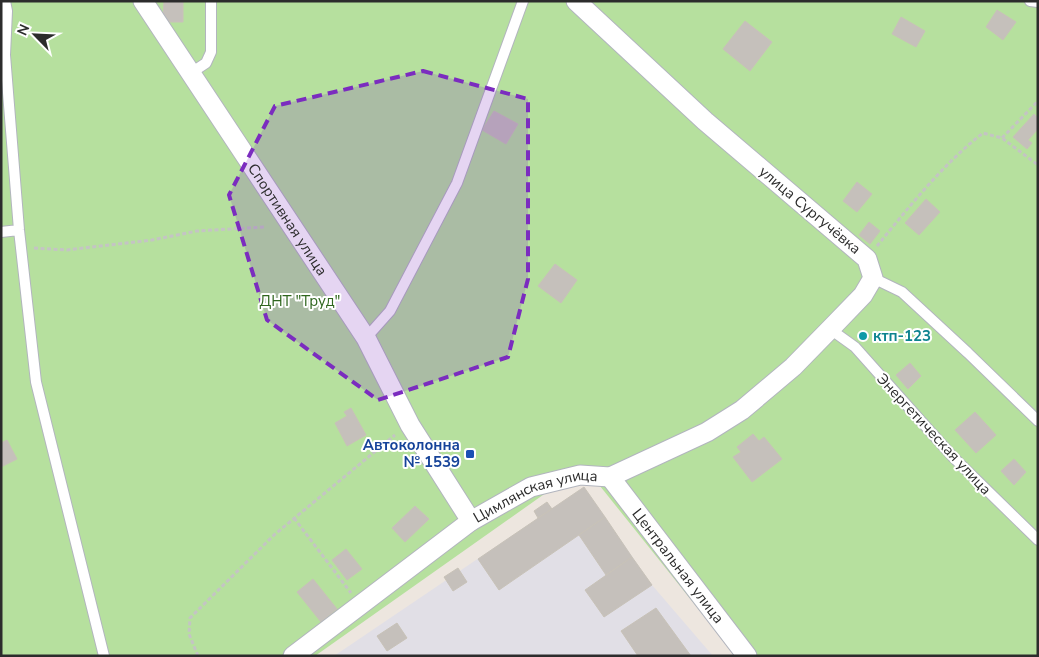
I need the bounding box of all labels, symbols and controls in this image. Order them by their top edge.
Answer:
north arrow [10,10,60,60]
text: N [13,21,34,39]
street label: Спортивная улица [243,159,332,280]
street label: улица Сургучёвка [755,161,865,259]
park label: ДНТ "Труд" [260,291,340,311]
place label: ктп-123 [873,326,931,346]
marker: ктп-123 [857,330,869,342]
street label: Энергетическая улица [872,369,996,499]
place label: Автоколонна № 1539 [363,435,460,472]
marker: Автоколонна № 1539 [464,448,476,460]
street label: Цимлянская улица [470,465,598,528]
street label: Центральная улица [628,504,729,628]

